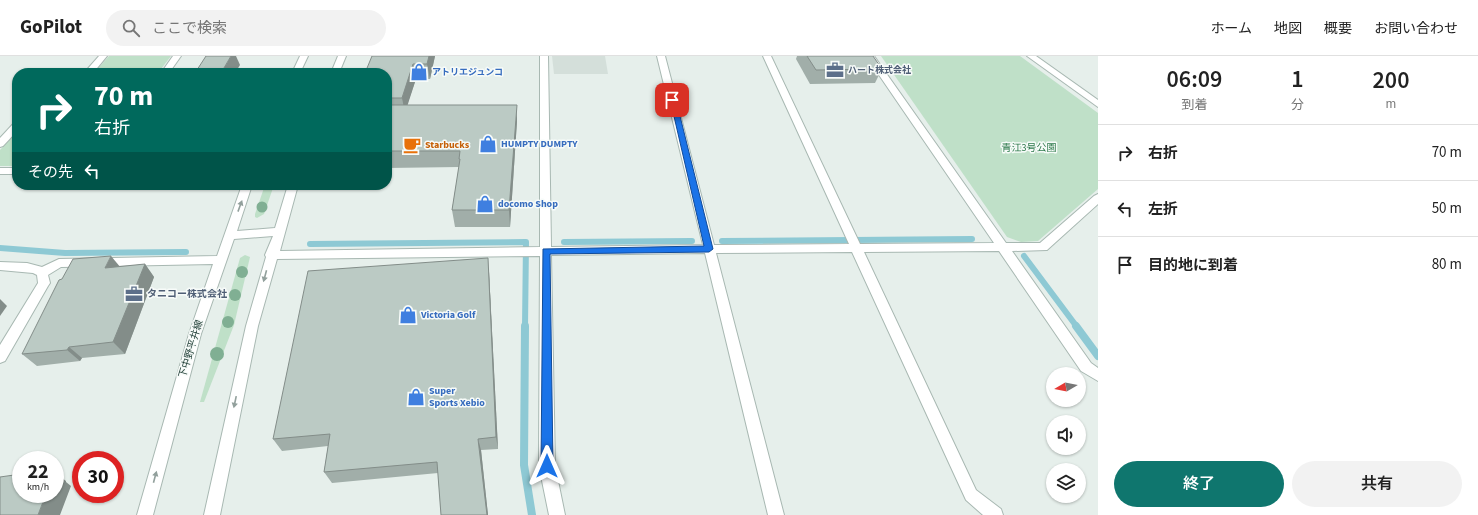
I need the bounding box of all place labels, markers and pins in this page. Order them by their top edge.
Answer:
office icon: ハート株式会社 [825,60,845,80]
shop icon: アトリエジュンコ [409,62,429,82]
place label: ハート株式会社 [848,64,911,77]
place label: アトリエジュンコ [432,66,503,79]
pin [655,83,689,117]
shop icon: HUMPTY DUMPTY [478,134,498,154]
cafe icon: Starbucks [402,135,422,155]
place label: HUMPTY DUMPTY [501,137,578,151]
place label: Starbucks [425,138,470,152]
shop icon: docomo Shop [475,194,495,214]
place label: docomo Shop [498,197,558,211]
office icon: タニコー株式会社 [124,284,144,304]
place label: タニコー株式会社 [147,287,228,301]
shop icon: Victoria Golf [398,305,418,325]
place label: Victoria Golf [420,308,476,322]
place label: Super Sports Xebio [429,384,485,410]
shop icon: Super Sports Xebio [406,387,426,407]

